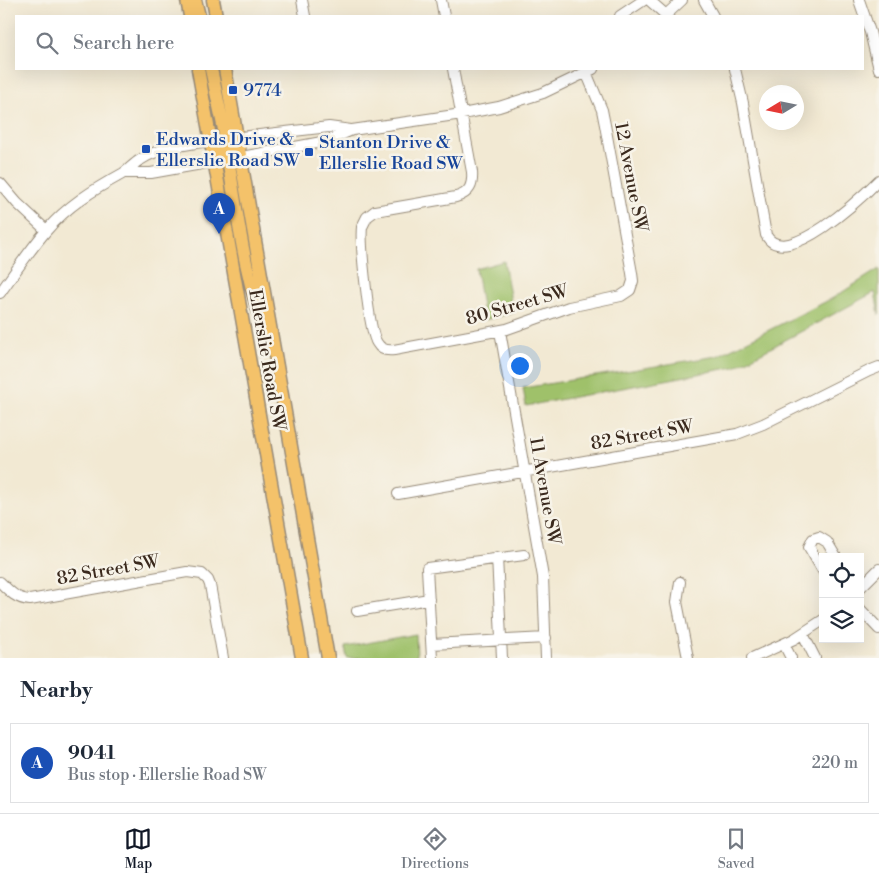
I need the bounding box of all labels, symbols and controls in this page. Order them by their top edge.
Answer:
search box [15,15,864,70]
icon: search [33,29,61,57]
text: Search here [73,31,174,55]
place label: 9774 [243,79,282,102]
marker: 9774 [227,84,239,96]
north arrow [759,85,804,130]
street label: 12 Avenue SW [609,120,653,235]
place label: Edwards Drive & Ellerslie Road SW [156,128,300,172]
place label: Stanton Drive & Ellerslie Road SW [319,131,463,175]
marker: Edwards Drive & Ellerslie Road SW [140,143,152,155]
marker: Stanton Drive & Ellerslie Road SW [303,146,315,158]
pin: A [203,193,235,234]
street label: 80 Street SW [463,279,572,331]
street label: Ellerslie Road SW [243,287,291,433]
your location [507,353,533,379]
street label: 82 Street SW [589,415,696,455]
street label: 11 Avenue SW [524,435,566,547]
street label: 82 Street SW [55,550,162,590]
map controls [819,553,864,643]
button: locate [819,553,864,598]
button: layers [819,598,864,643]
text: Nearby [20,678,93,704]
text: 9041 [68,741,115,765]
text: A [31,753,43,773]
text: 220 m [812,753,858,773]
text: Bus stop · Ellerslie Road SW [68,765,266,785]
tab: Map [124,825,152,873]
tab: Directions [401,825,469,873]
tab: Saved [718,825,755,873]

